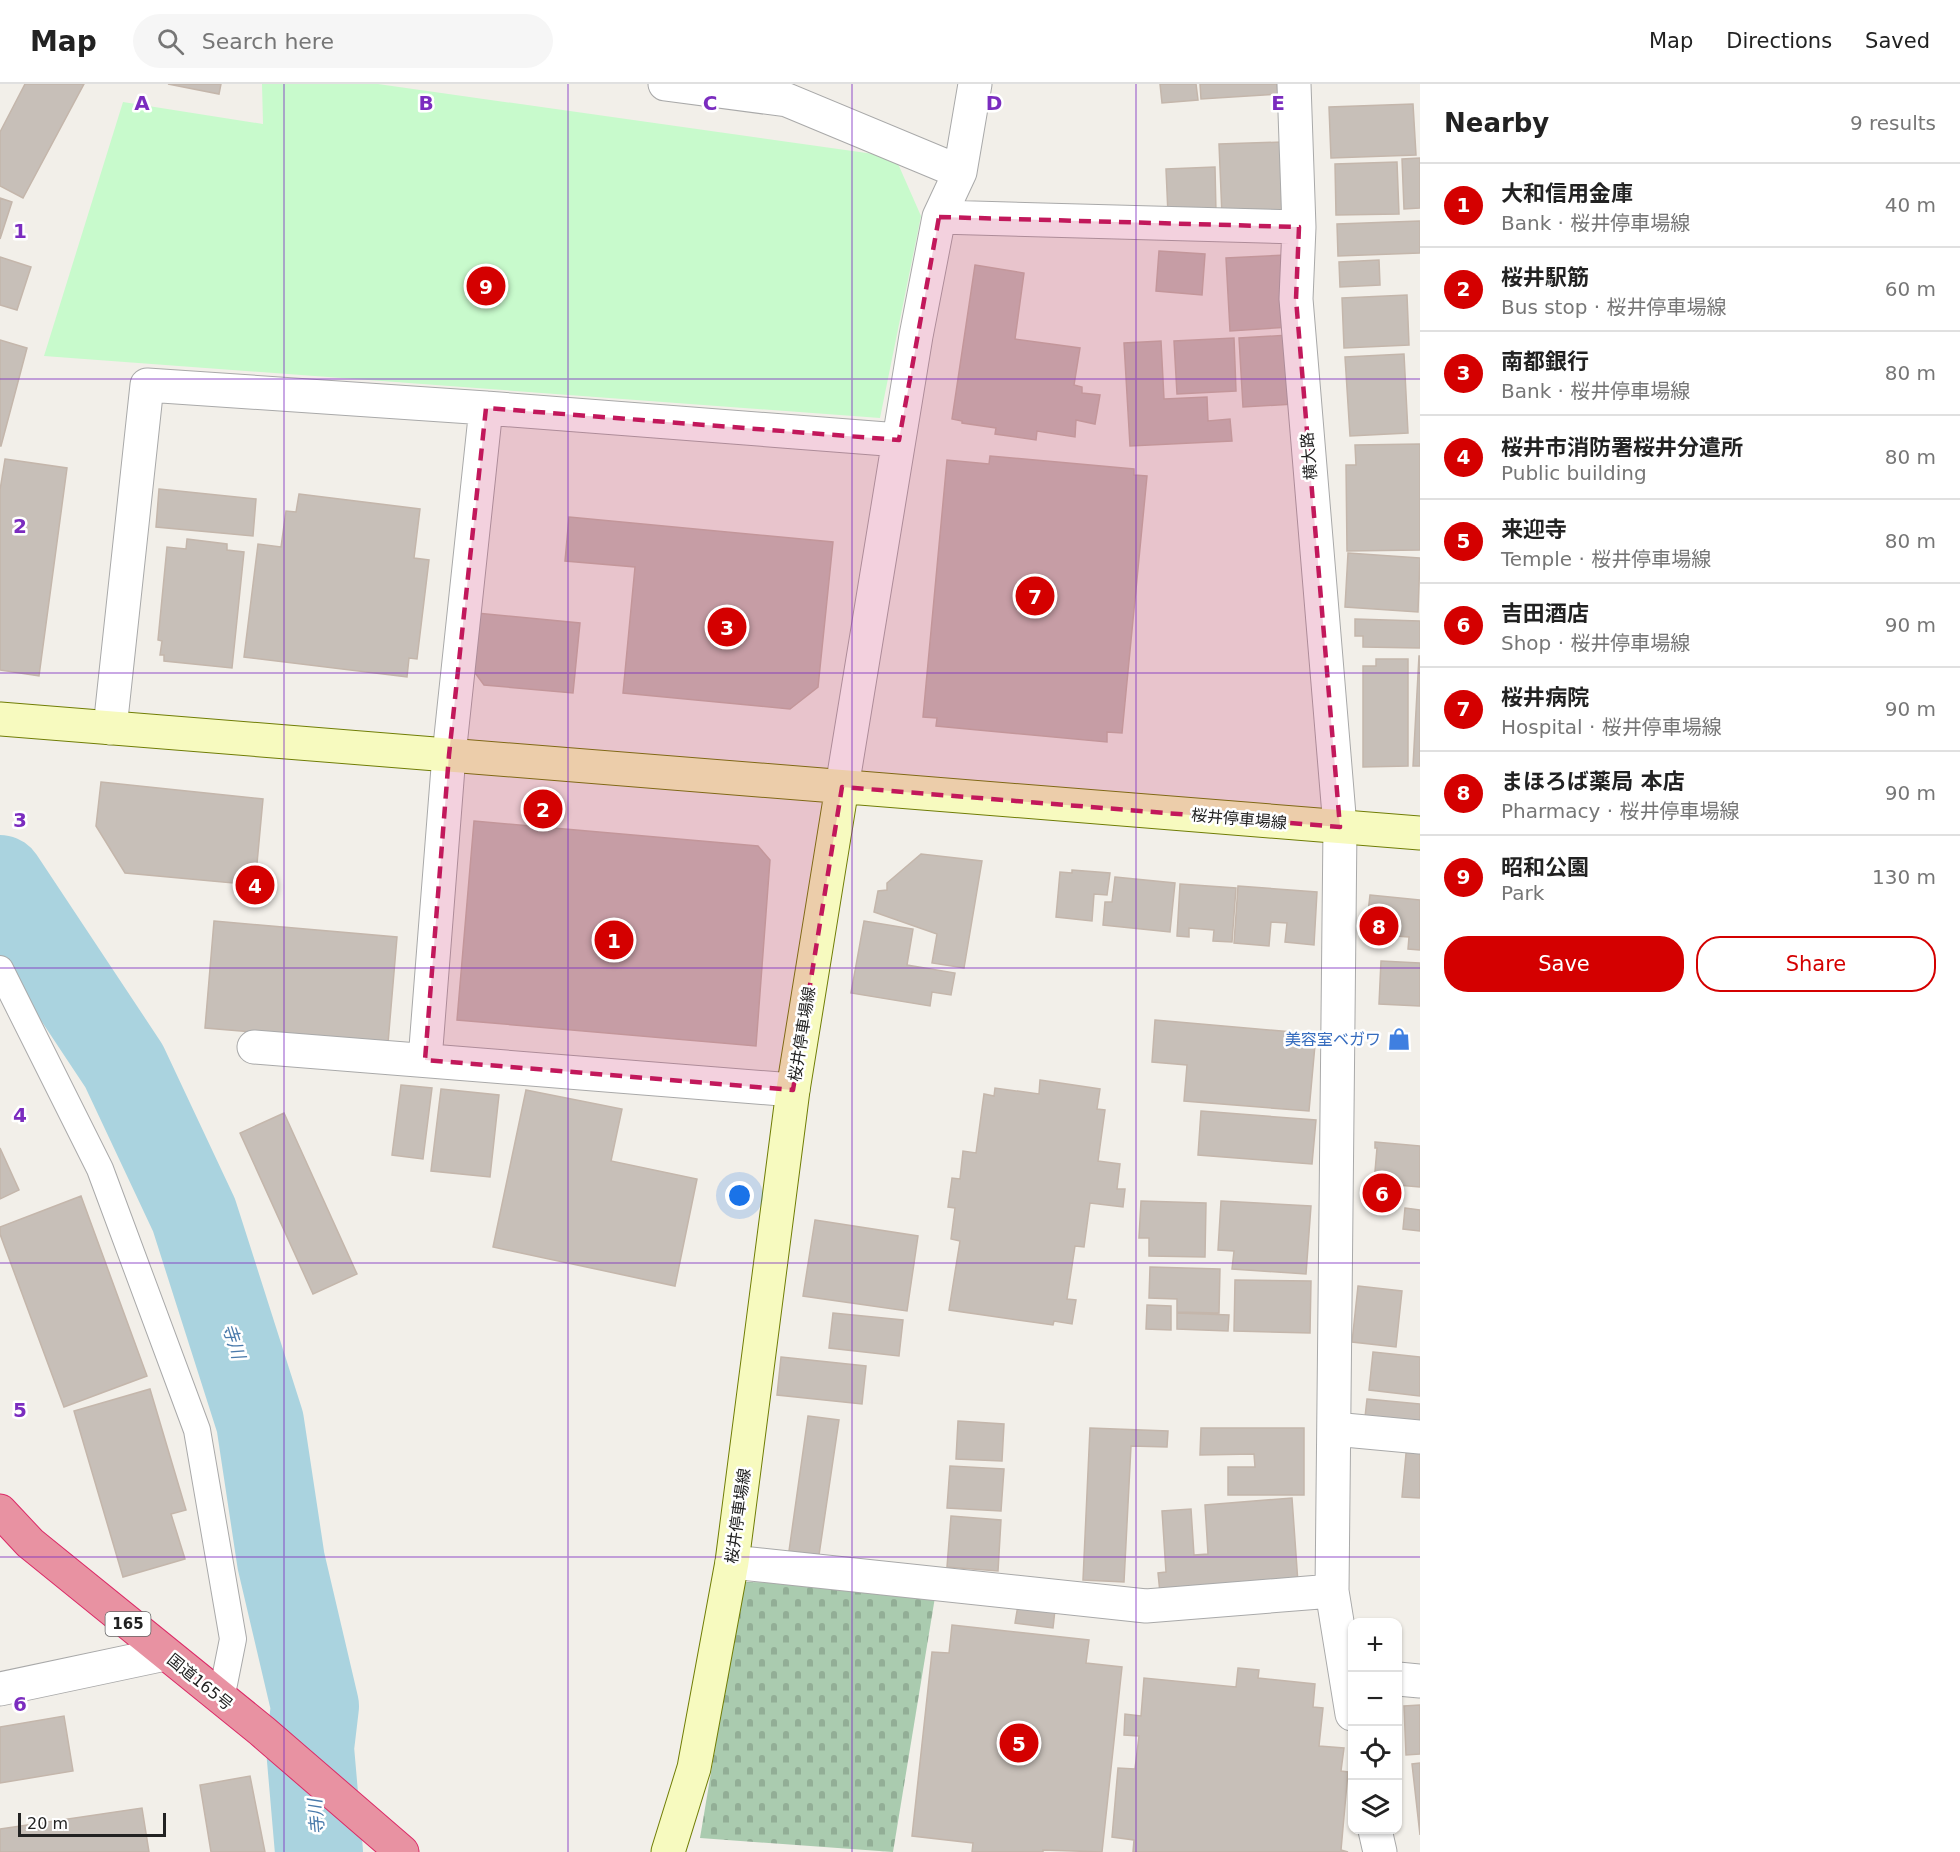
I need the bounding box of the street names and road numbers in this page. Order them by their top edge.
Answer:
street label: 横大路 [1297,431,1321,481]
street label: 桜井停車場線 [1190,805,1288,833]
street label: 桜井停車場線 [785,985,819,1083]
street label: 桜井停車場線 [722,1467,754,1565]
road number: 165 [106,1612,150,1636]
street label: 国道165号 [164,1650,236,1714]

